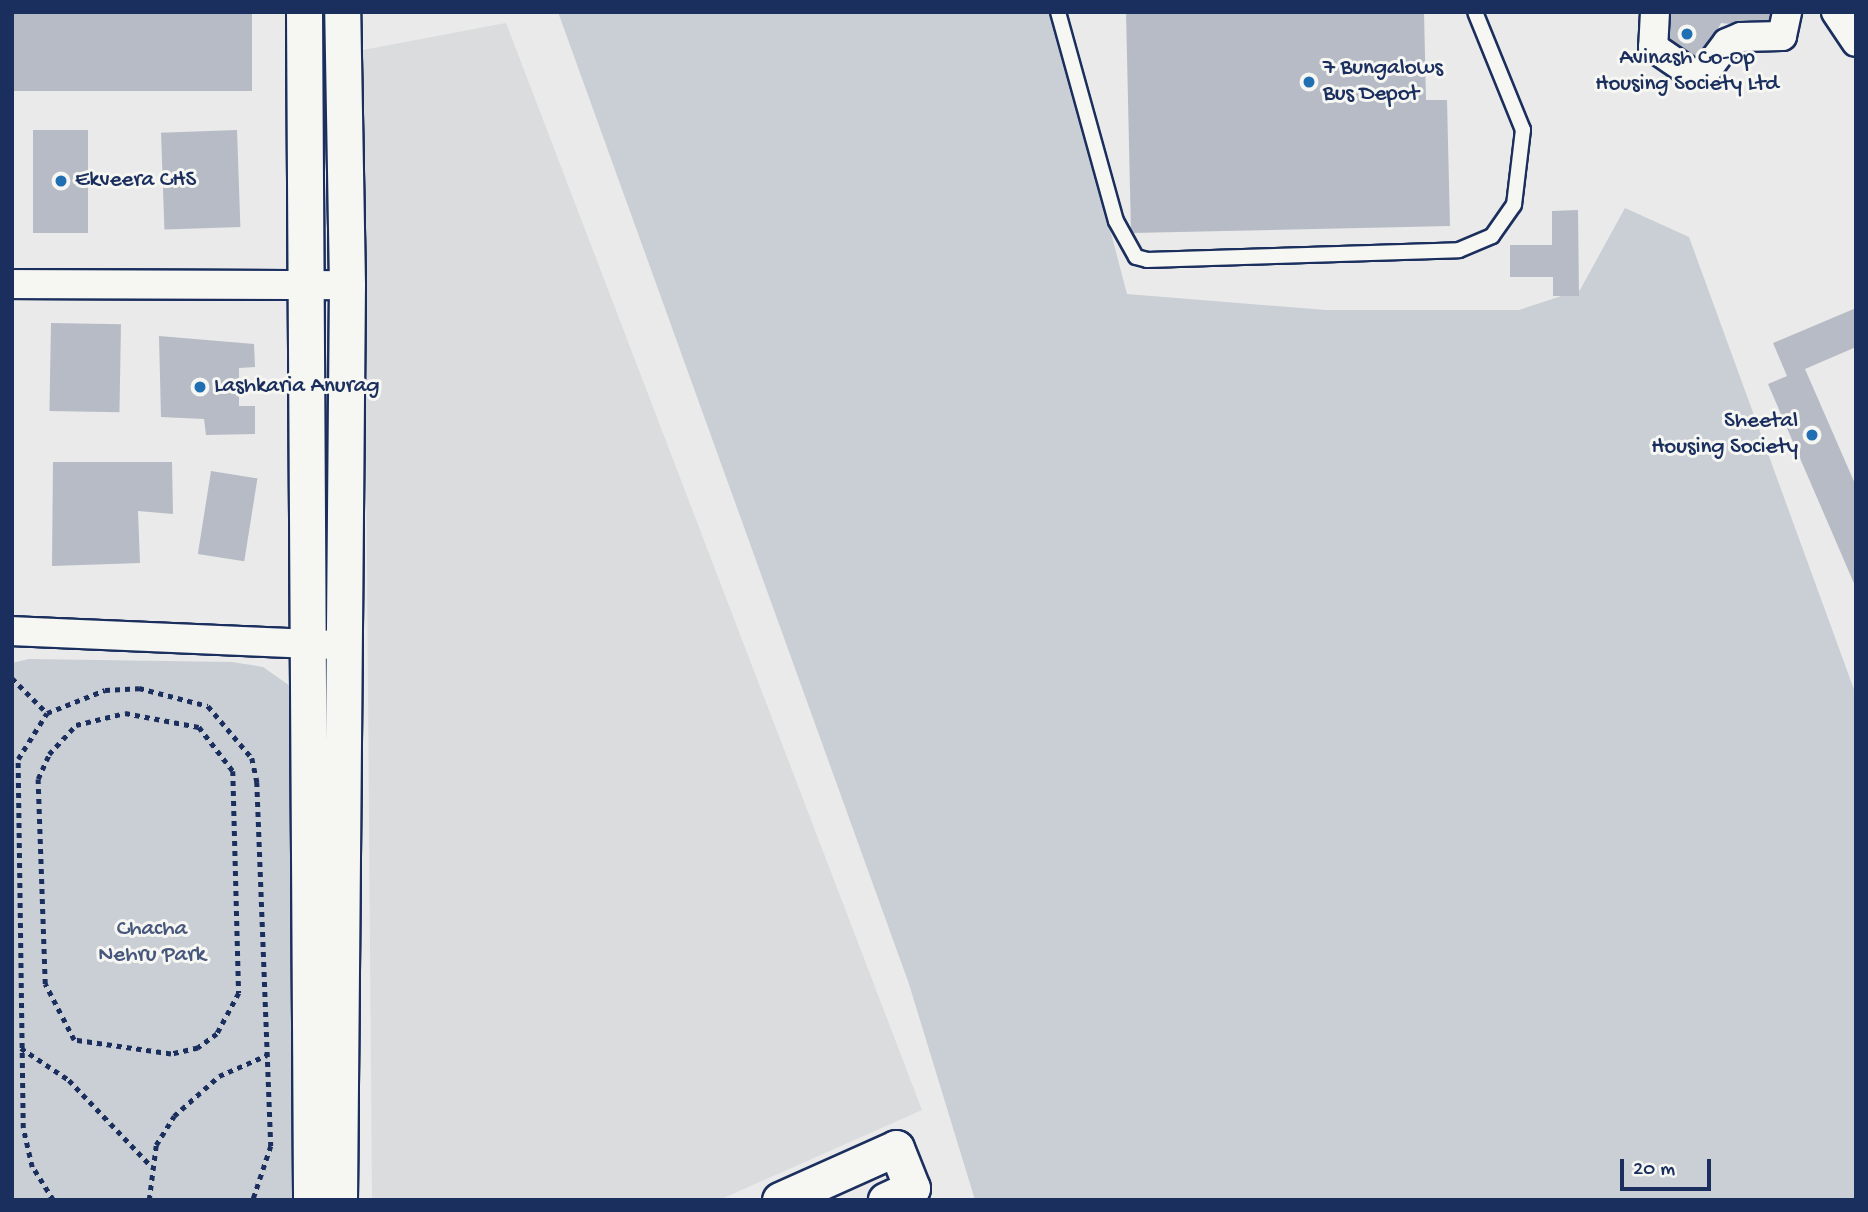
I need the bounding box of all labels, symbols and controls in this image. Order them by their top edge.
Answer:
marker: Avinash Co-Op Housing Society Ltd [1679,26,1695,42]
place label: Avinash Co-Op Housing Society Ltd [1595,45,1779,99]
place label: 7 Bungalows Bus Depot [1323,55,1443,109]
marker: 7 Bungalows Bus Depot [1301,74,1317,90]
place label: Ekveera CHS [75,167,196,195]
marker: Ekveera CHS [53,173,69,189]
place label: Lashkaria Anurag [214,373,380,401]
marker: Lashkaria Anurag [192,379,208,395]
place label: Sheetal Housing Society [1651,408,1798,462]
marker: Sheetal Housing Society [1804,427,1820,443]
park label: Chacha Nehru Park [98,916,206,970]
scale bar [1623,1146,1714,1190]
text: 20 m [1633,1158,1675,1183]

